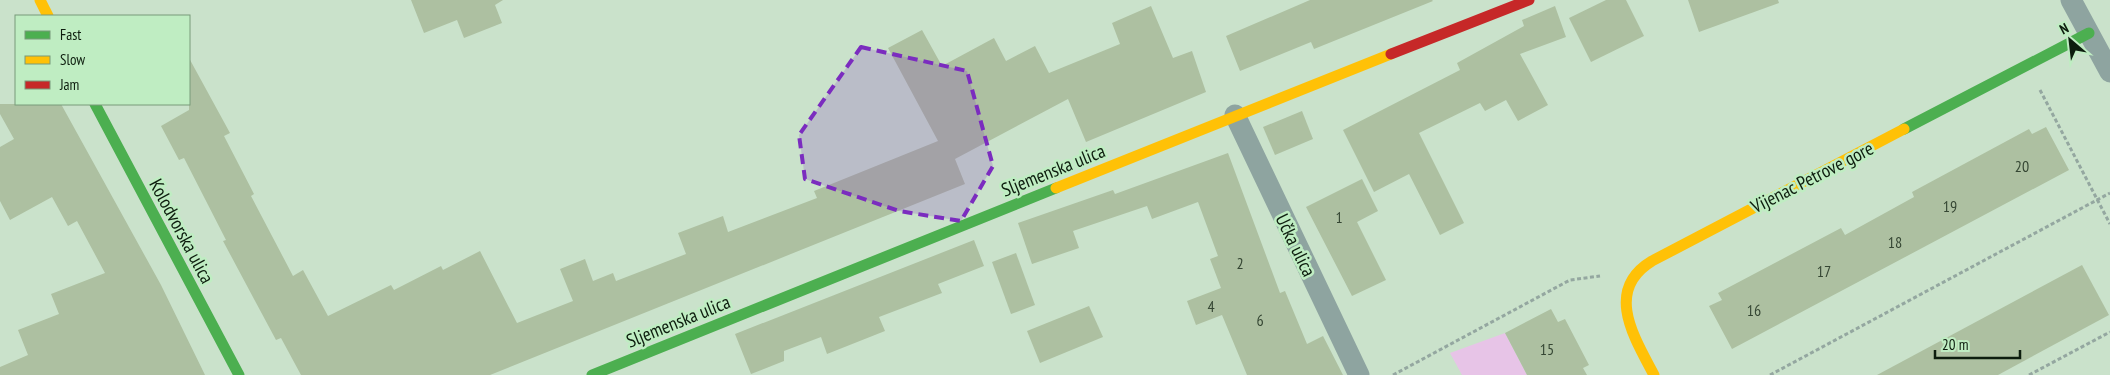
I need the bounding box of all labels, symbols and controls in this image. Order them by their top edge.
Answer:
legend [15,15,190,105]
north arrow [2045,15,2095,65]
text: N [2056,19,2071,38]
text: Fast [60,25,81,44]
text: Slow [60,50,85,69]
text: Jam [59,75,79,94]
street label: Vijenac Petrove gore [1746,136,1877,219]
street label: Sljemenska ulica [998,138,1108,202]
house number: 20 [2015,156,2029,176]
street label: Kolodvorska ulica [144,175,220,287]
house number: 19 [1943,196,1957,216]
house number: 1 [1335,207,1343,227]
street label: Učka ulica [1271,210,1321,280]
house number: 18 [1888,232,1902,252]
house number: 2 [1236,253,1244,273]
house number: 17 [1817,261,1831,281]
street label: Sljemenska ulica [623,289,733,353]
house number: 4 [1207,296,1215,316]
house number: 16 [1747,300,1761,320]
house number: 6 [1256,310,1264,330]
scale bar [1935,328,2020,360]
text: 20 m [1942,335,1968,354]
house number: 15 [1540,339,1554,359]

